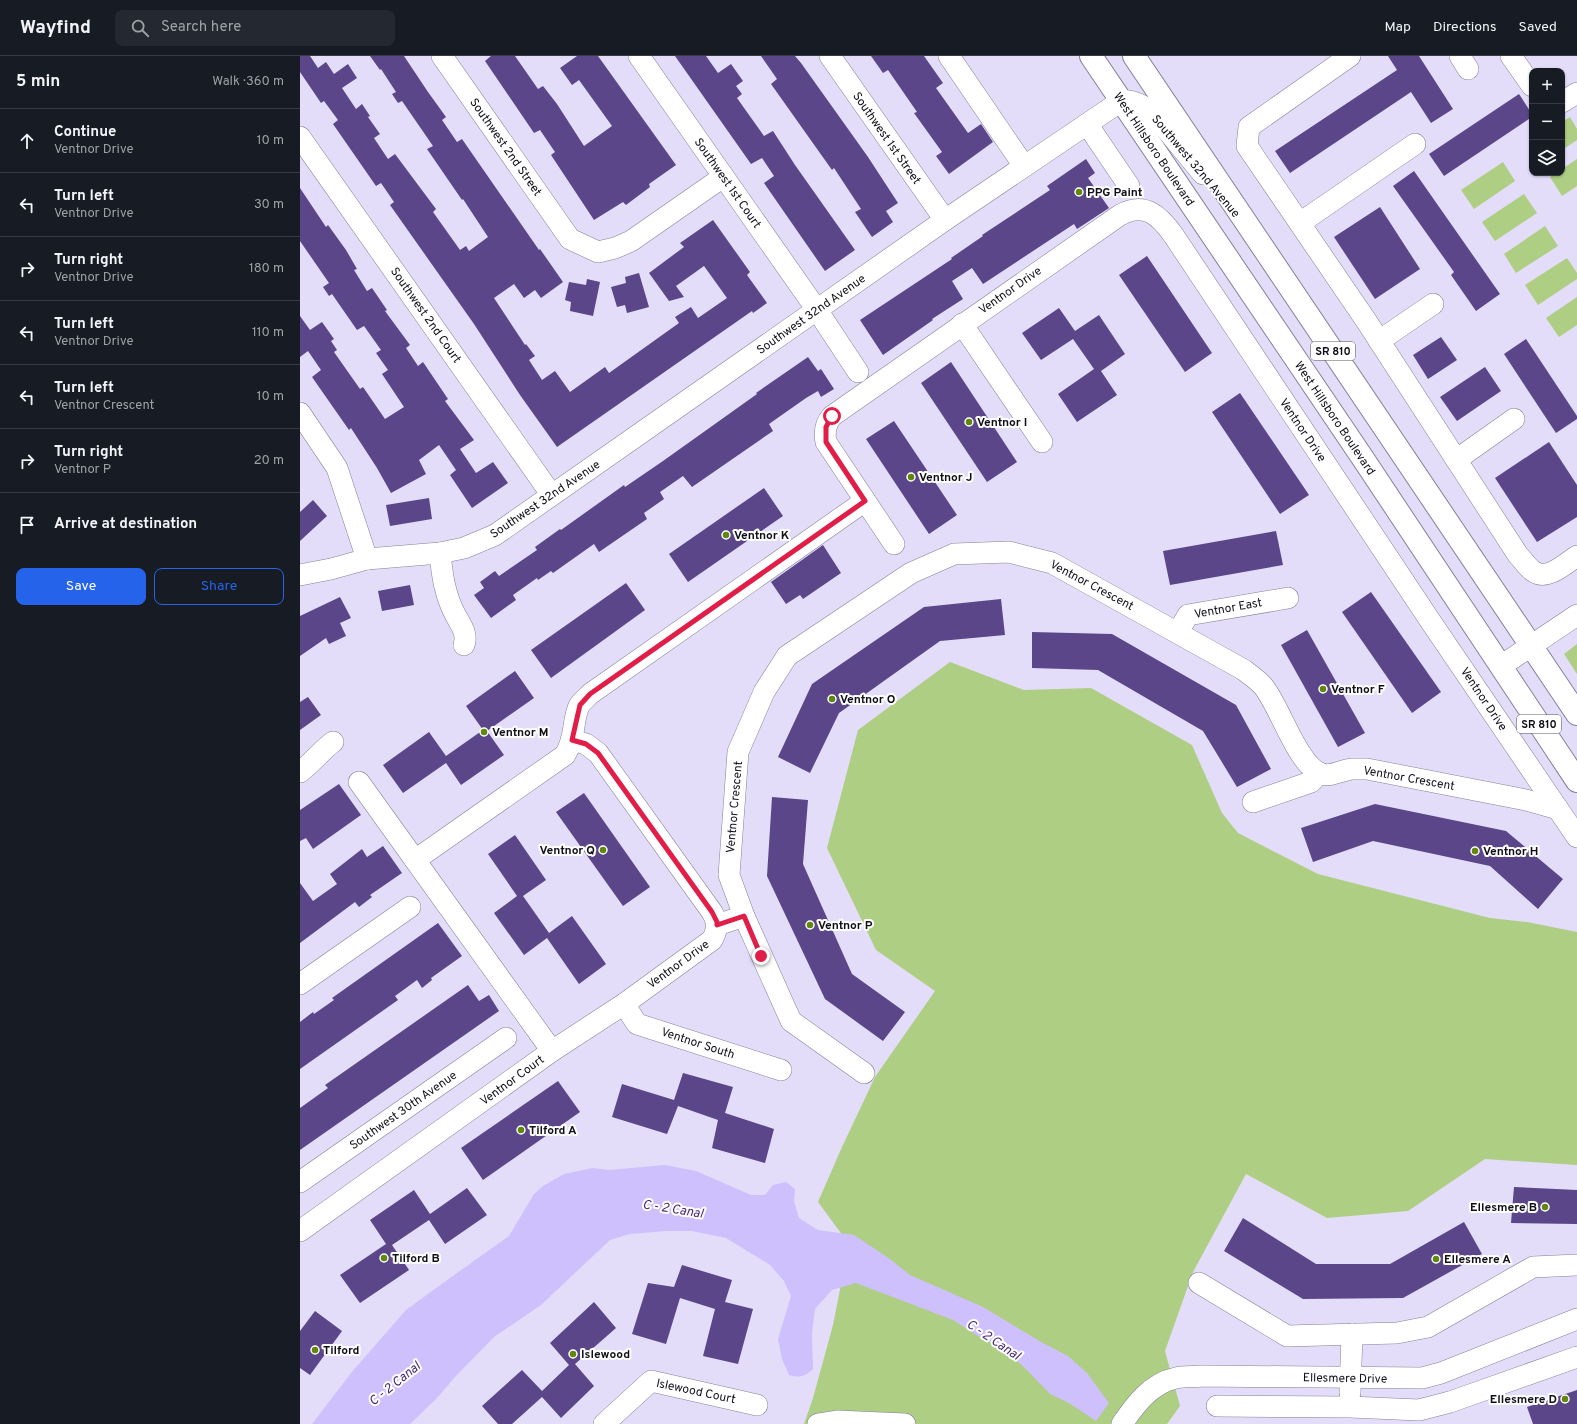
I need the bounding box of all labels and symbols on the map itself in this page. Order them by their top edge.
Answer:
street label: Southwest 1st Street [848,89,924,188]
street label: West Hillsboro Boulevard [1109,89,1197,210]
street label: Southwest 2nd Street [465,96,545,200]
street label: Southwest 32nd Avenue [1147,112,1243,221]
street label: Southwest 1st Court [690,135,764,232]
place label: PPG Paint [1087,185,1143,201]
marker: PPG Paint [1074,187,1084,197]
street label: Ventnor Drive [976,263,1045,318]
street label: Southwest 2nd Court [386,264,464,367]
street label: Southwest 32nd Avenue [754,271,869,359]
road number: SR 810 [1311,342,1355,360]
street label: West Hillsboro Boulevard [1290,358,1378,479]
street label: Ventnor Drive [1275,396,1329,465]
route start [823,407,841,425]
place label: Ventnor I [977,415,1027,431]
marker: Ventnor I [964,417,974,427]
street label: Southwest 32nd Avenue [487,457,604,543]
place label: Ventnor J [919,470,973,486]
marker: Ventnor J [906,472,916,482]
place label: Ventnor K [734,528,790,544]
marker: Ventnor K [721,530,731,540]
street label: Ventnor Crescent [1047,557,1136,615]
street label: Ventnor East [1193,595,1263,623]
street label: Ventnor Drive [1456,665,1510,734]
place label: Ventnor F [1331,682,1385,698]
marker: Ventnor F [1318,684,1328,694]
place label: Ventnor O [840,692,895,708]
marker: Ventnor O [827,694,837,704]
road number: SR 810 [1517,715,1561,733]
place label: Ventnor M [492,725,549,741]
marker: Ventnor M [479,727,489,737]
street label: Ventnor Crescent [723,760,747,854]
street label: Ventnor Crescent [1362,763,1456,795]
place label: Ventnor Q [540,843,595,859]
place label: Ventnor H [1483,844,1538,860]
marker: Ventnor Q [598,845,608,855]
marker: Ventnor H [1470,846,1480,856]
place label: Ventnor P [818,918,873,934]
marker: Ventnor P [805,920,815,930]
street label: Ventnor Drive [644,937,713,993]
route end [752,947,770,965]
street label: Ventnor South [659,1025,737,1063]
street label: Ventnor Court [477,1052,548,1110]
street label: Southwest 30th Avenue [347,1068,460,1154]
place label: Tilford A [529,1123,577,1139]
marker: Tilford A [516,1125,526,1135]
water label: C - 2 Canal [641,1197,705,1223]
place label: Ellesmere B [1470,1200,1537,1216]
marker: Ellesmere B [1540,1202,1550,1212]
place label: Tilford B [392,1251,440,1267]
place label: Ellesmere A [1444,1252,1511,1268]
marker: Tilford B [379,1253,389,1263]
marker: Ellesmere A [1431,1254,1441,1264]
water label: C - 2 Canal [963,1317,1023,1365]
place label: Tilford [323,1343,360,1359]
marker: Tilford [310,1345,320,1355]
place label: Islewood [581,1347,630,1363]
marker: Islewood [568,1349,578,1359]
water label: C - 2 Canal [366,1359,425,1410]
street label: Ellesmere Drive [1303,1370,1387,1388]
street label: Islewood Court [655,1376,737,1408]
place label: Ellesmere D [1490,1392,1557,1408]
marker: Ellesmere D [1560,1394,1570,1404]

